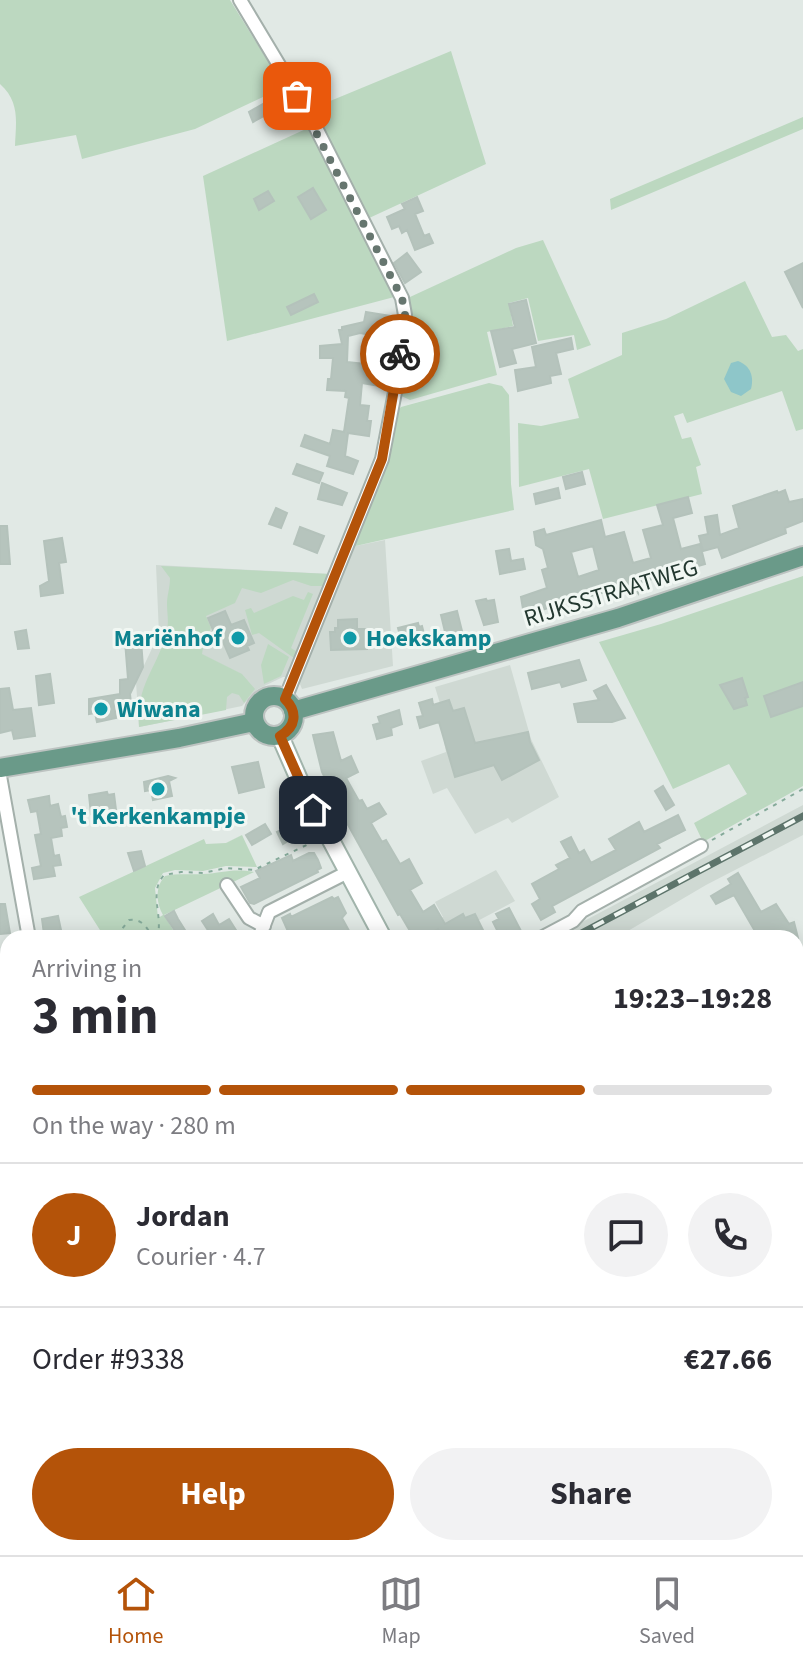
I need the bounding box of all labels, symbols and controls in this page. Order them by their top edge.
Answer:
pin [263,62,331,130]
icon: bag [275,74,319,118]
courier [360,314,440,394]
icon: bike [378,332,422,376]
street label: RIJKSSTRAATWEG [520,550,702,636]
place label: Mariënhof [114,621,223,656]
place label: Hoekskamp [366,621,492,656]
marker: Mariënhof [229,629,247,647]
marker: Hoekskamp [341,629,359,647]
place label: Wiwana [117,692,201,727]
marker: Wiwana [92,700,110,718]
pin [279,776,347,844]
marker: 't Kerkenkampje [149,780,167,798]
icon: home [291,788,335,832]
place label: 't Kerkenkampje [70,799,246,834]
text: Arriving in [32,950,142,987]
text: 19:23–19:28 [613,977,772,1020]
text: 3 min [32,980,159,1054]
text: On the way · 280 m [32,1107,236,1144]
button: chat [584,1193,668,1277]
button: phone [688,1193,772,1277]
text: Jordan [136,1195,230,1238]
text: J [66,1214,82,1257]
text: Courier · 4.7 [136,1238,266,1275]
text: Order #9338 [32,1338,185,1381]
text: €27.66 [684,1338,772,1381]
button: Help [32,1448,394,1540]
button: Share [410,1448,772,1540]
tab: Home [108,1572,163,1652]
tab: Map [379,1572,423,1652]
tab: Saved [639,1572,695,1652]

